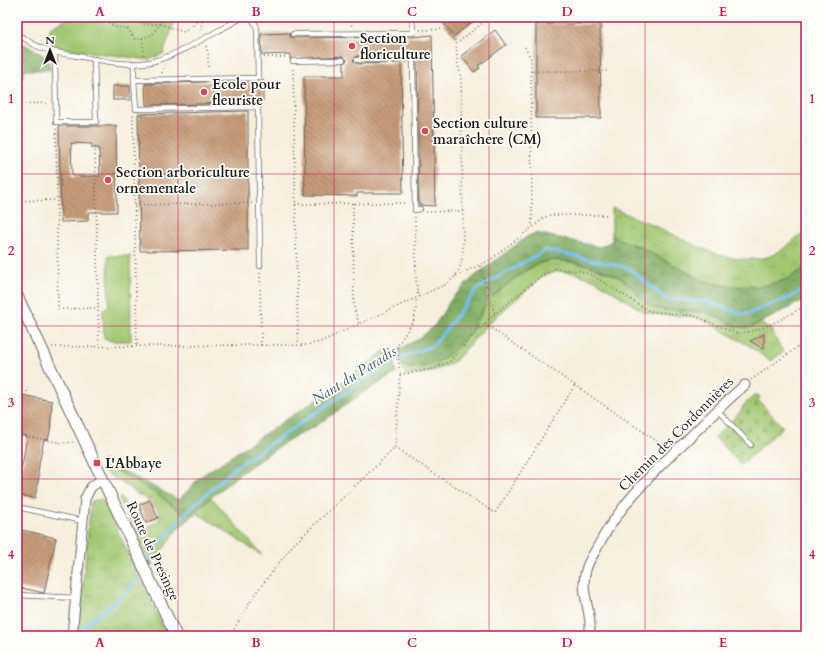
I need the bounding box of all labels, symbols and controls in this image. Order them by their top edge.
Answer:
text: A [95,3,105,21]
text: B [251,3,261,21]
text: C [407,3,417,21]
text: D [561,3,573,21]
text: E [719,3,727,21]
place label: Section floriculture [360,29,431,64]
north arrow [30,30,70,70]
text: N [45,33,55,48]
marker: Section floriculture [347,41,357,51]
place label: Ecole pour fleuriste [212,75,281,110]
marker: Ecole pour fleuriste [199,87,209,97]
text: 1 [8,90,14,108]
text: 1 [809,90,815,108]
place label: Section culture maraîchere (CM) [433,114,542,149]
marker: Section culture maraîchere (CM) [420,126,430,136]
place label: Section arboriculture ornementale [116,163,250,198]
marker: Section arboriculture ornementale [103,175,113,185]
text: 2 [8,242,15,260]
text: 2 [809,242,816,260]
water label: Nant du Paradis [308,341,400,409]
street label: Chemin des Cordonnières [614,372,738,496]
text: 3 [8,394,15,412]
text: 3 [809,394,816,412]
place label: L'Abbaye [105,454,162,473]
marker: L'Abbaye [92,458,102,468]
street label: Route de Presinge [122,498,184,604]
text: 4 [8,546,15,564]
text: 4 [809,546,816,564]
text: A [95,634,105,652]
text: B [251,634,261,652]
text: C [407,634,417,652]
text: D [561,634,573,652]
text: E [719,634,727,652]

